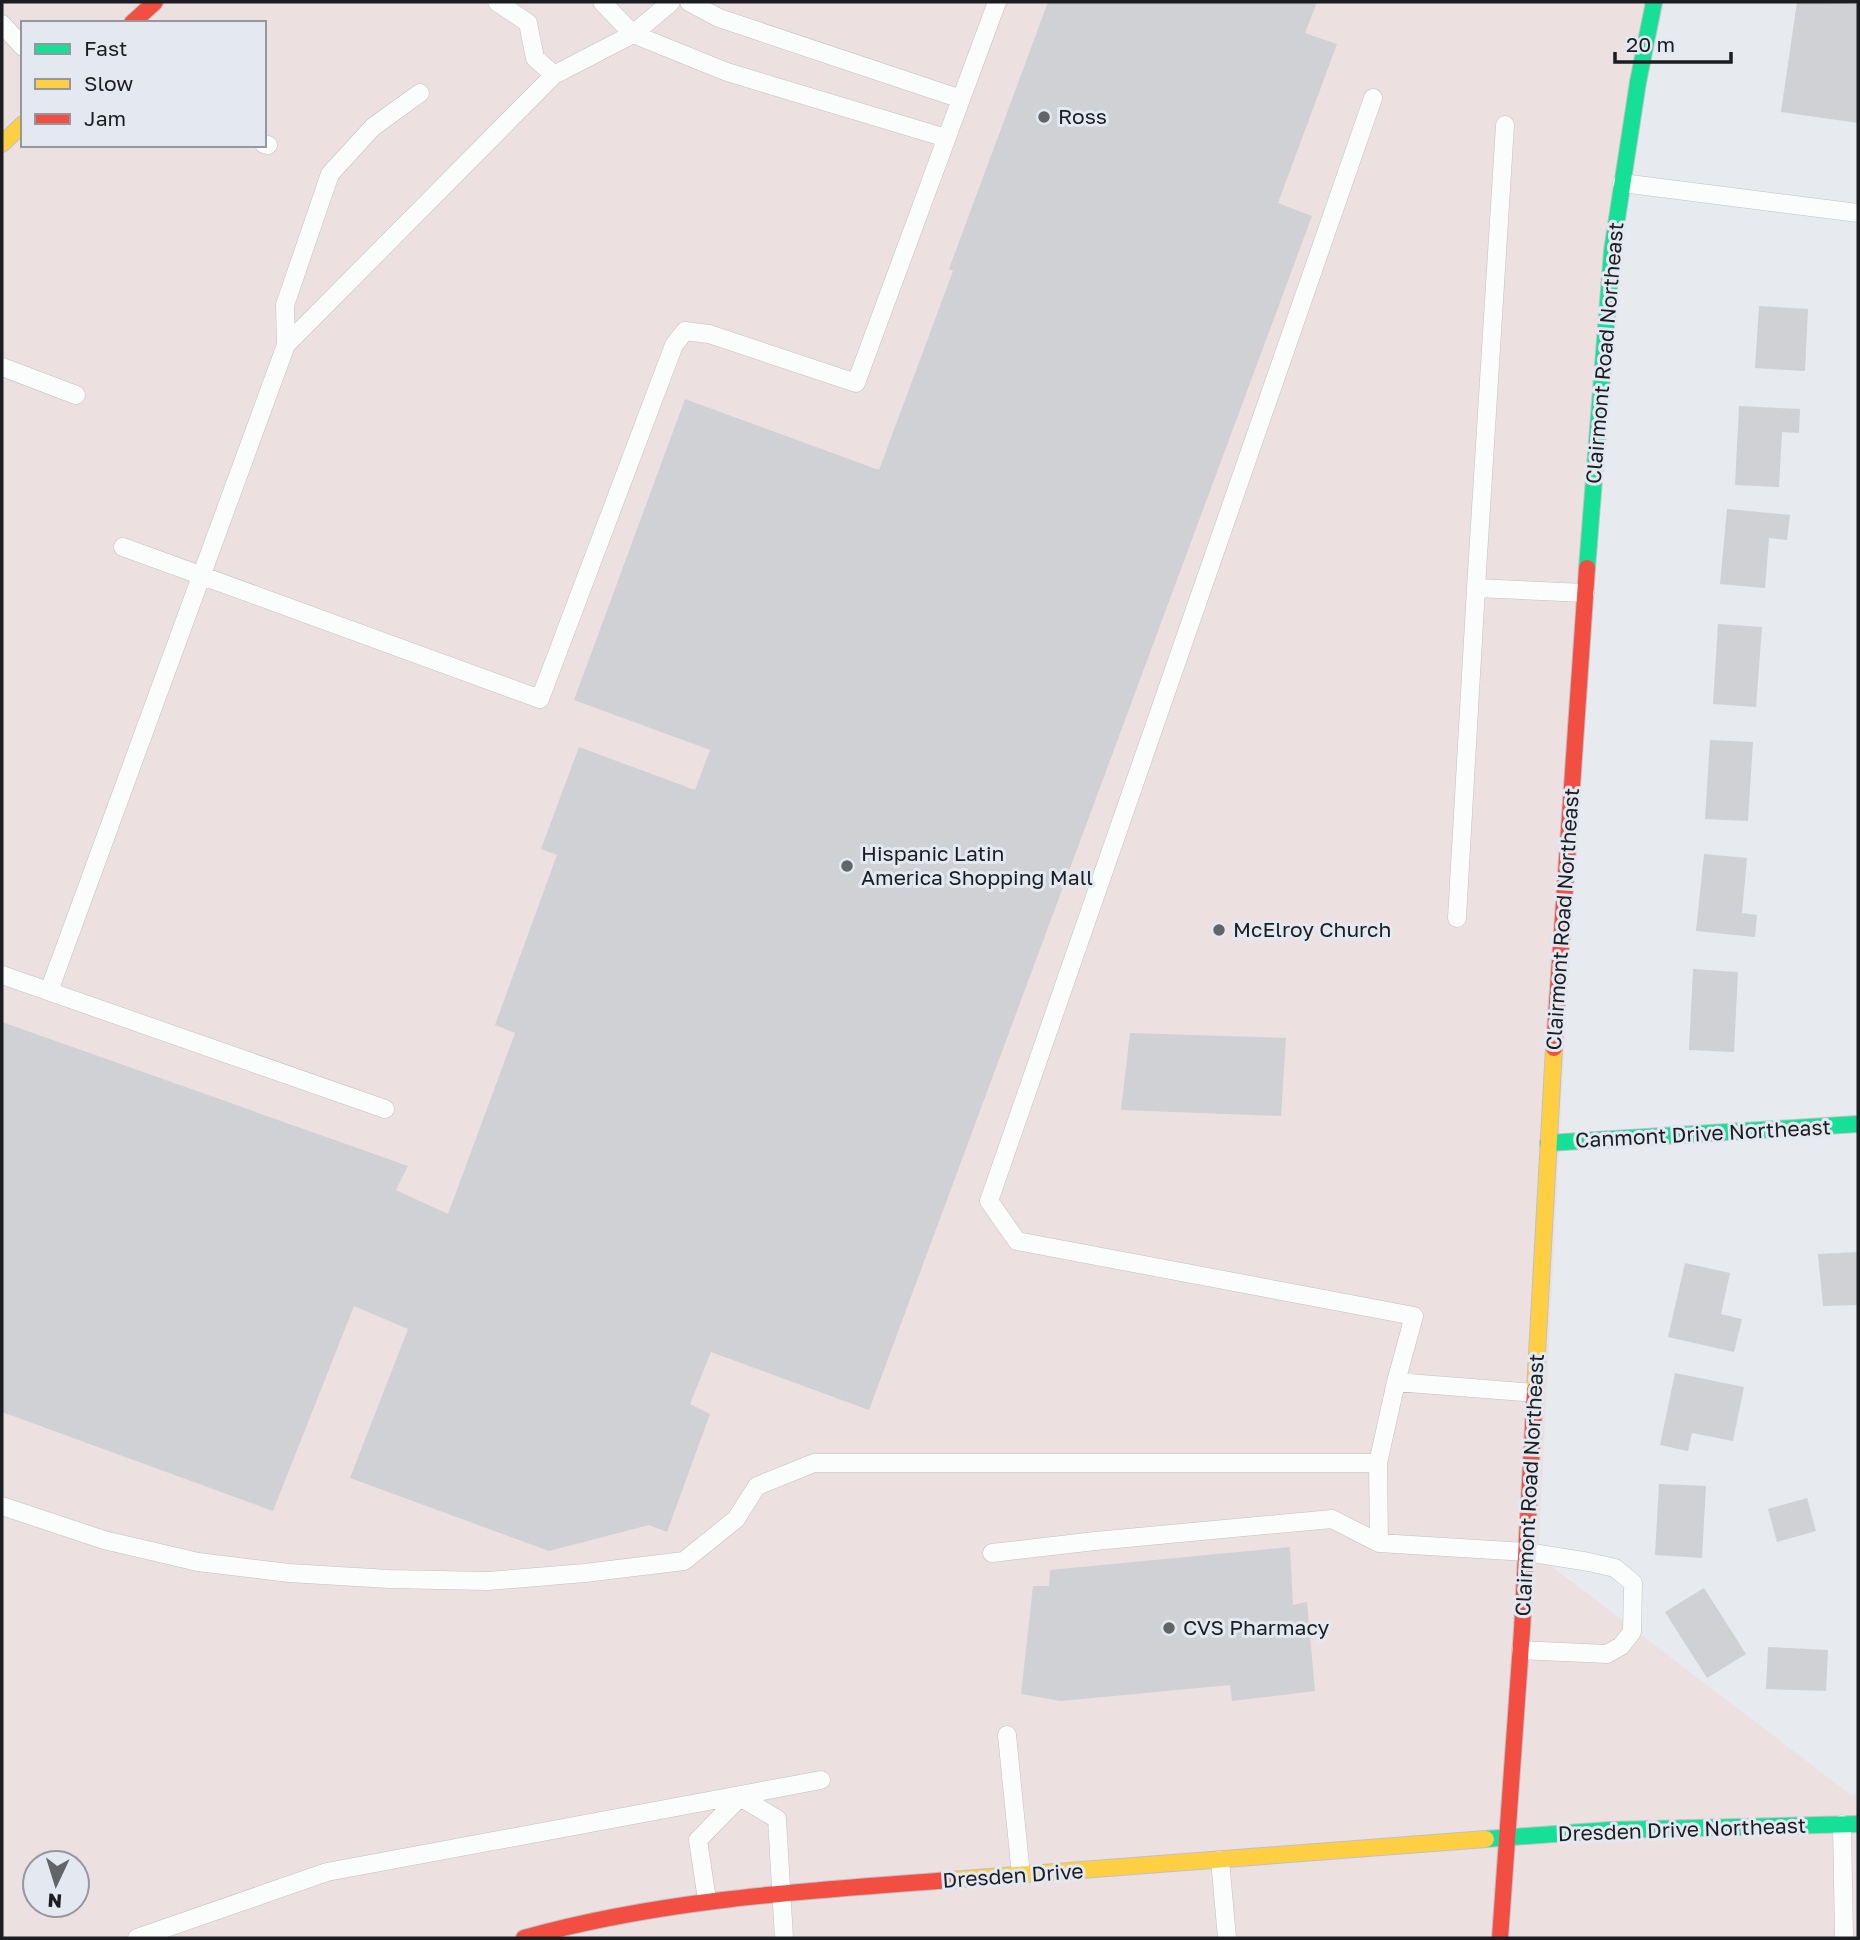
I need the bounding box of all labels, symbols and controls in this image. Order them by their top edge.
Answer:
legend [21,21,266,147]
scale bar [1615,21,1730,65]
text: 20 m [1626,31,1675,57]
text: Fast [84,35,127,61]
text: Slow [84,70,133,96]
place label: Ross [1058,103,1107,129]
text: Jam [84,105,126,131]
marker: Ross [1036,109,1052,125]
street label: Clairmont Road Northeast [1580,221,1628,485]
street label: Clairmont Road Northeast [1540,787,1584,1051]
place label: Hispanic Latin America Shopping Mall [861,840,1093,890]
marker: Hispanic Latin America Shopping Mall [839,858,855,874]
place label: McElroy Church [1233,916,1391,942]
marker: McElroy Church [1211,922,1227,938]
street label: Canmont Drive Northeast [1574,1113,1831,1153]
street label: Clairmont Road Northeast [1509,1353,1549,1617]
place label: CVS Pharmacy [1183,1614,1330,1640]
marker: CVS Pharmacy [1161,1620,1177,1636]
street label: Dresden Drive Northeast [1557,1812,1807,1846]
north arrow [21,1849,91,1919]
street label: Dresden Drive [942,1857,1084,1893]
text: N [47,1889,63,1913]

